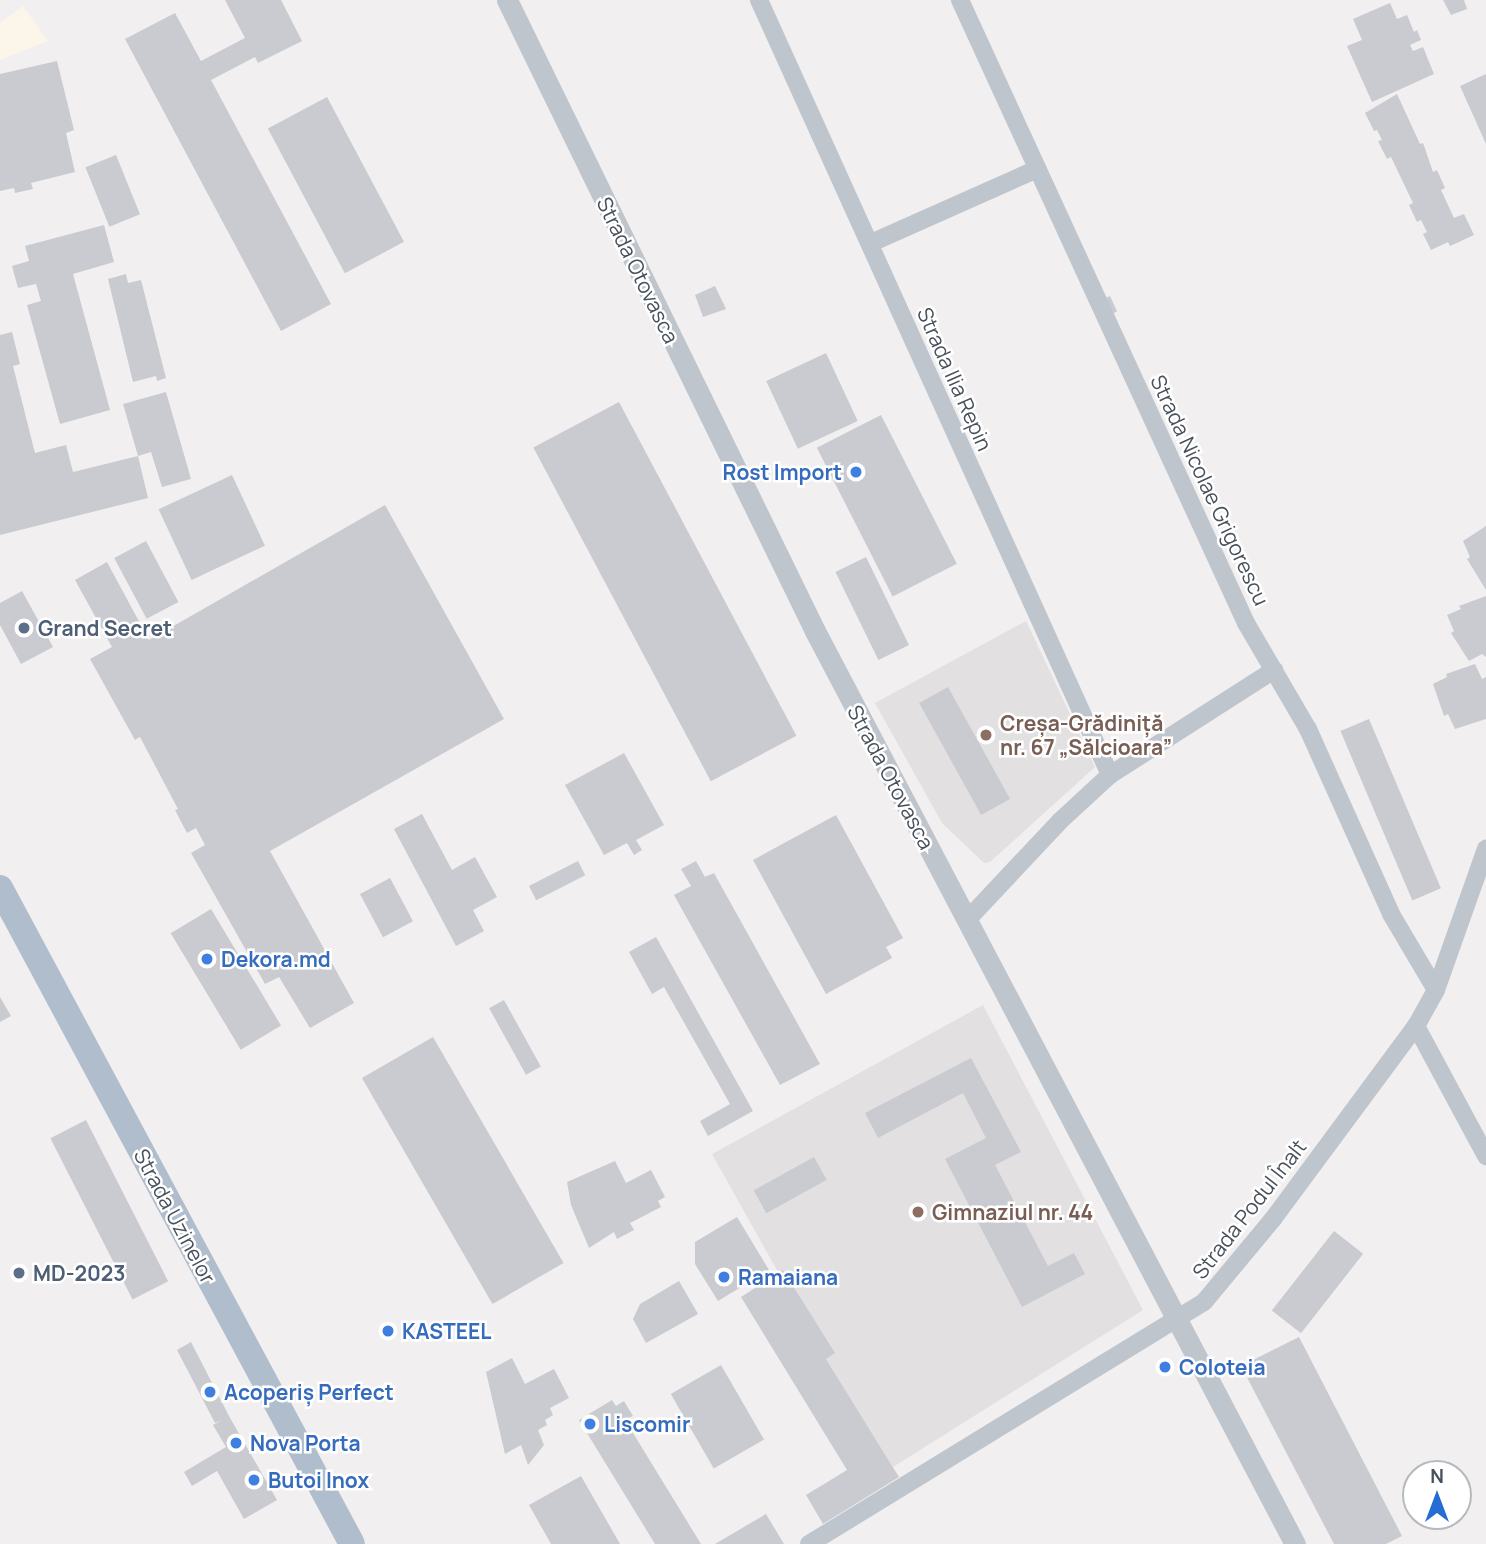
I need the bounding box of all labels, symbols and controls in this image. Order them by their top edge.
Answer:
street label: Strada Otovasca [592,193,684,347]
street label: Strada Ilia Repin [912,304,998,454]
street label: Strada Nicolae Grigorescu [1145,371,1275,609]
place label: Rost Import [723,459,842,485]
marker: Rost Import [848,464,864,480]
place label: Grand Secret [38,615,172,641]
marker: Grand Secret [16,620,32,636]
street label: Strada Otovasca [842,701,940,853]
place label: Creșa-Grădiniță nr. 67 „Sălcioara” [1000,710,1172,760]
marker: Creșa-Grădiniță nr. 67 „Sălcioara” [978,727,994,743]
place label: Dekora.md [221,946,331,972]
marker: Dekora.md [199,951,215,967]
street label: Strada Podul Înalt [1187,1134,1311,1284]
street label: Strada Uzinelor [129,1144,221,1288]
place label: Gimnaziul nr. 44 [932,1199,1093,1225]
marker: Gimnaziul nr. 44 [910,1204,926,1220]
place label: MD-2023 [33,1260,126,1286]
place label: Ramaiana [738,1264,838,1290]
marker: MD-2023 [11,1265,27,1281]
marker: Ramaiana [716,1269,732,1285]
place label: KASTEEL [402,1318,492,1344]
marker: KASTEEL [380,1323,396,1339]
place label: Coloteia [1179,1354,1265,1380]
marker: Coloteia [1157,1359,1173,1375]
place label: Acoperiș Perfect [224,1379,394,1405]
marker: Acoperiș Perfect [202,1384,218,1400]
place label: Liscomir [604,1411,690,1437]
marker: Liscomir [582,1416,598,1432]
place label: Nova Porta [250,1430,361,1456]
marker: Nova Porta [228,1435,244,1451]
north arrow [1402,1460,1472,1530]
text: N [1430,1463,1444,1489]
place label: Butoi Inox [268,1467,369,1493]
marker: Butoi Inox [246,1472,262,1488]

